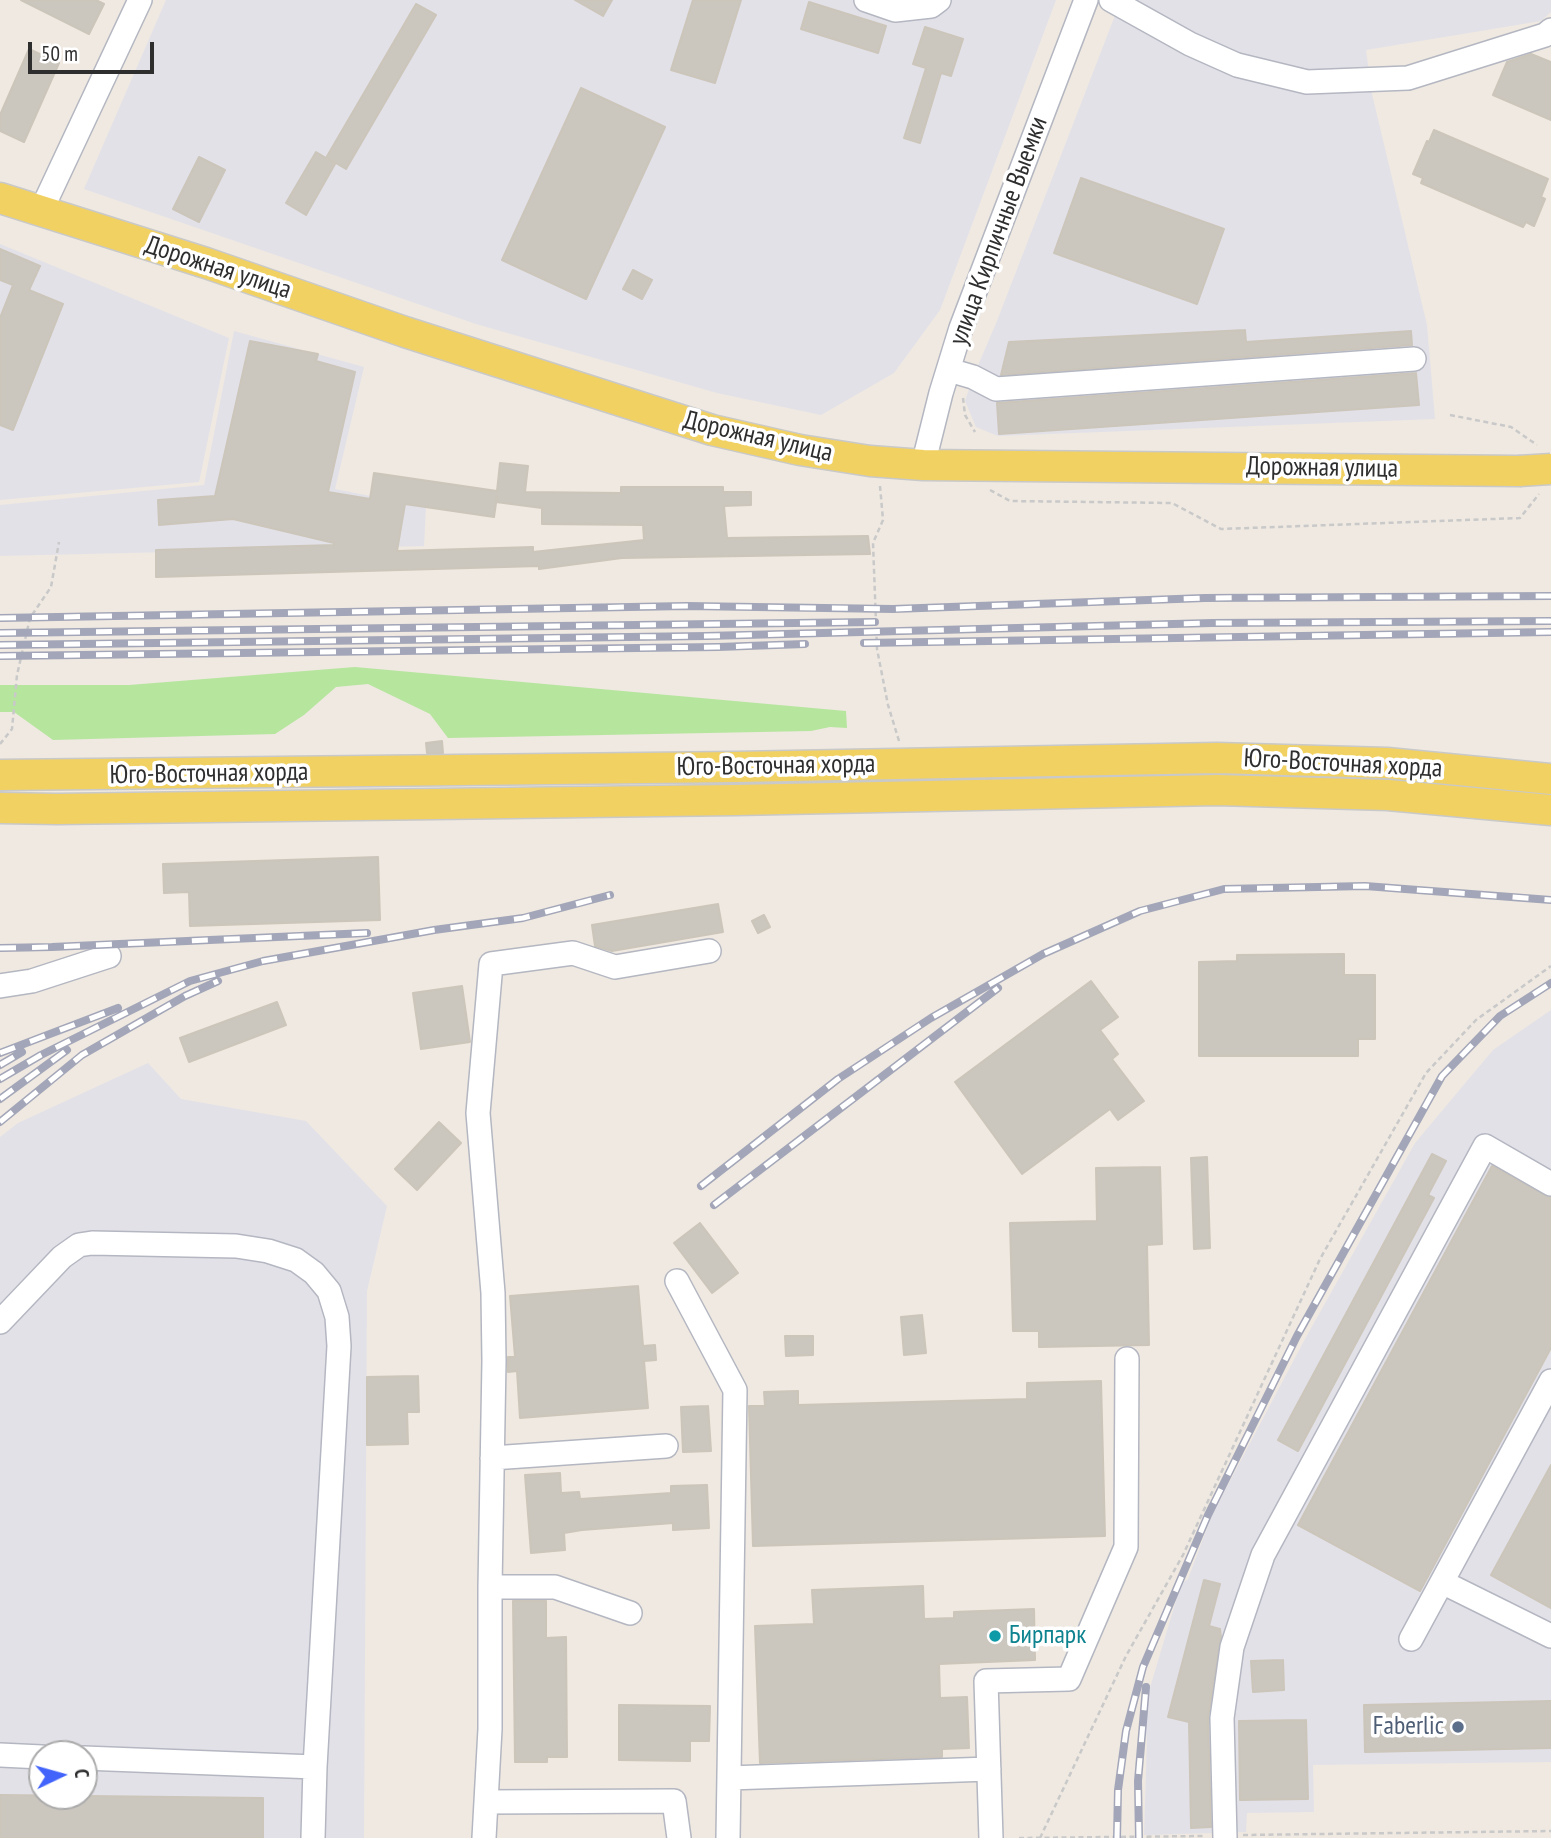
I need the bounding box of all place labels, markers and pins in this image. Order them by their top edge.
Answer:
place label: Бирпарк [1009,1620,1086,1652]
marker: Бирпарк [987,1628,1003,1644]
place label: Faberlic [1373,1711,1444,1743]
marker: Faberlic [1450,1719,1466,1735]

